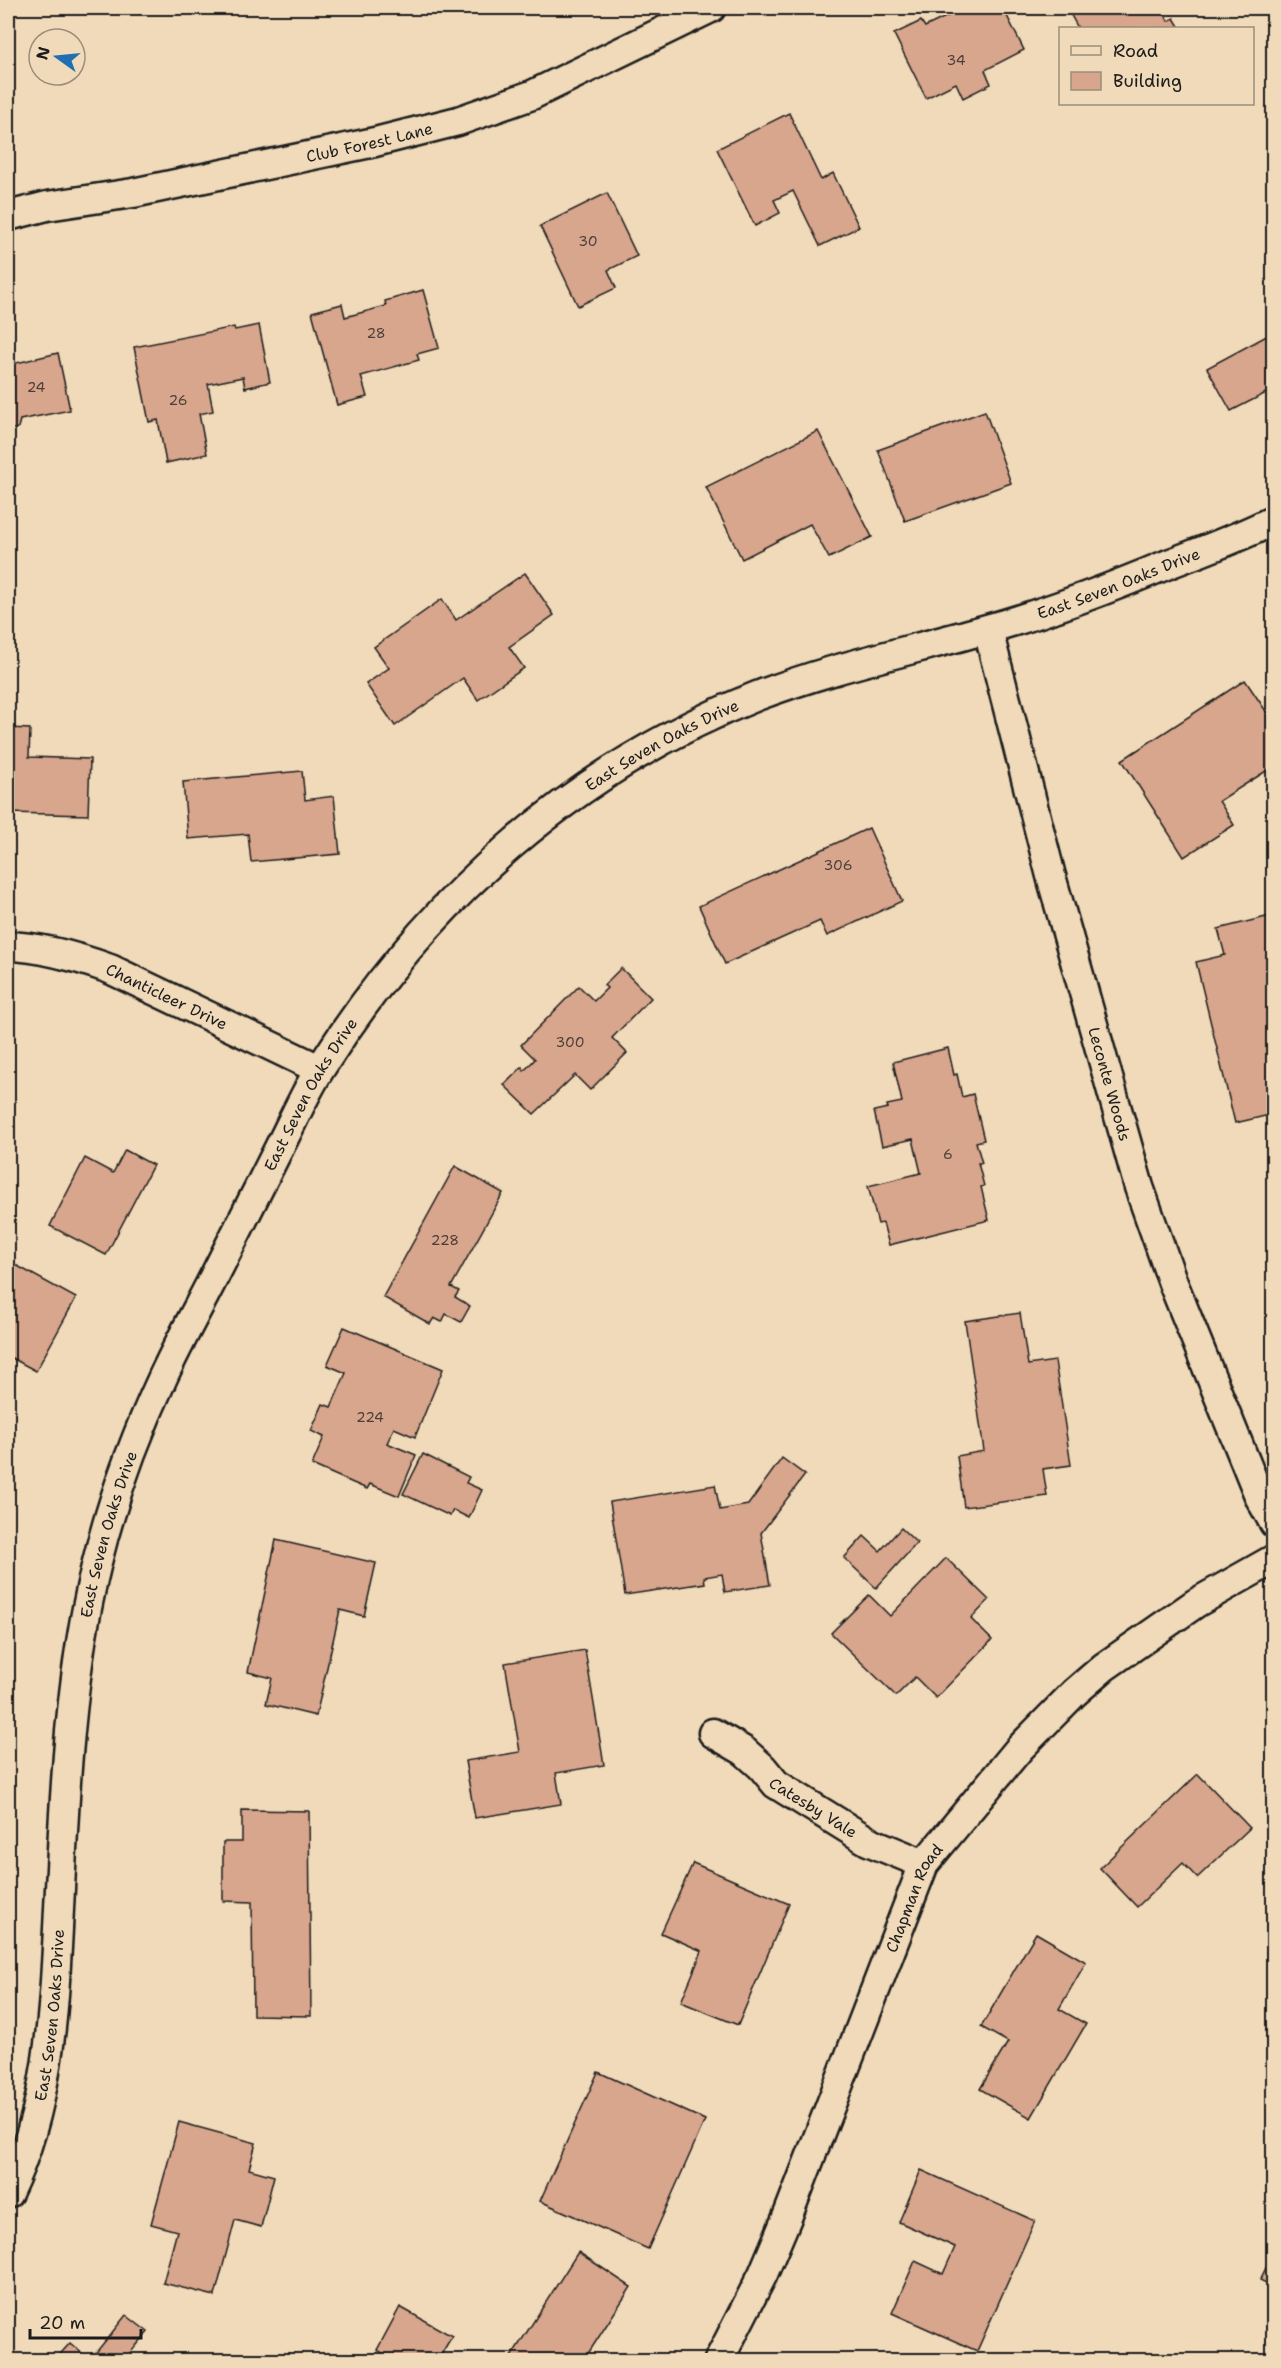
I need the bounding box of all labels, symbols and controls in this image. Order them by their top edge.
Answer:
north arrow [27,27,87,87]
legend [1059,27,1254,105]
text: Road [1113,39,1158,63]
text: N [31,44,55,62]
house number: 34 [946,51,966,69]
text: Building [1113,69,1182,93]
street label: Club Forest Lane [304,117,435,167]
house number: 30 [578,232,598,250]
house number: 28 [366,324,386,342]
house number: 24 [27,378,46,396]
house number: 26 [169,391,188,409]
street label: East Seven Oaks Drive [1034,543,1203,624]
street label: East Seven Oaks Drive [581,694,742,796]
house number: 306 [824,856,852,874]
street label: Chanticleer Drive [103,958,231,1034]
street label: East Seven Oaks Drive [259,1013,362,1174]
street label: Leconte Woods [1084,1024,1136,1143]
house number: 300 [555,1033,585,1051]
house number: 6 [943,1145,953,1163]
house number: 228 [431,1231,459,1249]
house number: 224 [356,1408,384,1426]
street label: East Seven Oaks Drive [75,1448,142,1619]
street label: Catesby Vale [764,1773,861,1842]
street label: Chapman Road [880,1839,947,1955]
street label: East Seven Oaks Drive [29,1929,68,2103]
scale bar [30,2302,141,2340]
text: 20 m [39,2311,85,2335]

